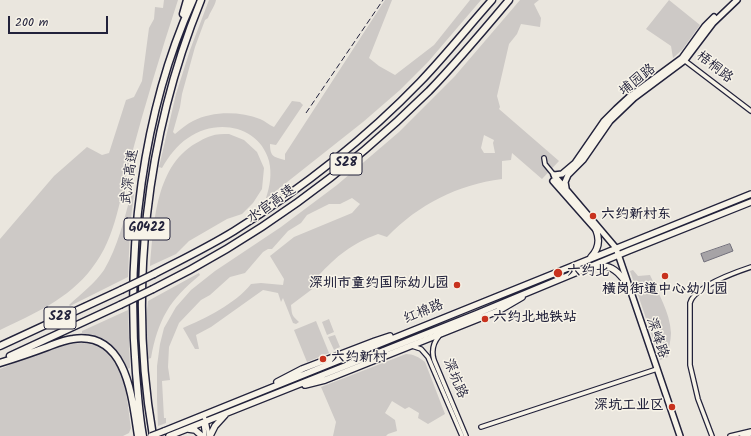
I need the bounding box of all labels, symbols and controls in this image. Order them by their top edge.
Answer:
scale bar [10,8,110,34]
text: 200 m [15,13,48,32]
street label: 梧桐路 [692,48,736,88]
street label: 埔园路 [616,61,660,101]
street label: 武深高速 [119,148,143,206]
road number: S28 [330,153,362,175]
street label: 水官高速 [244,182,300,228]
place label: 六约新村东 [601,208,671,224]
marker: 六约新村东 [588,211,598,221]
road number: G0422 [124,218,170,240]
place label: 六约北 [567,265,609,281]
marker: 六约北 [552,267,564,279]
marker: 横岗街道中心幼儿园 [660,271,670,281]
place label: 深圳市童约国际幼儿园 [309,277,449,293]
marker: 深圳市童约国际幼儿园 [452,280,462,290]
place label: 横岗街道中心幼儿园 [602,283,728,299]
street label: 红棉路 [401,297,447,329]
road number: S28 [44,307,76,329]
place label: 六约北地铁站 [493,311,577,327]
marker: 六约北地铁站 [480,314,490,324]
street label: 深峰路 [641,315,671,361]
place label: 六约新村 [331,351,387,367]
marker: 六约新村 [318,354,328,364]
street label: 深坑路 [438,356,470,402]
place label: 深坑工业区 [594,399,664,415]
marker: 深坑工业区 [667,402,677,412]

